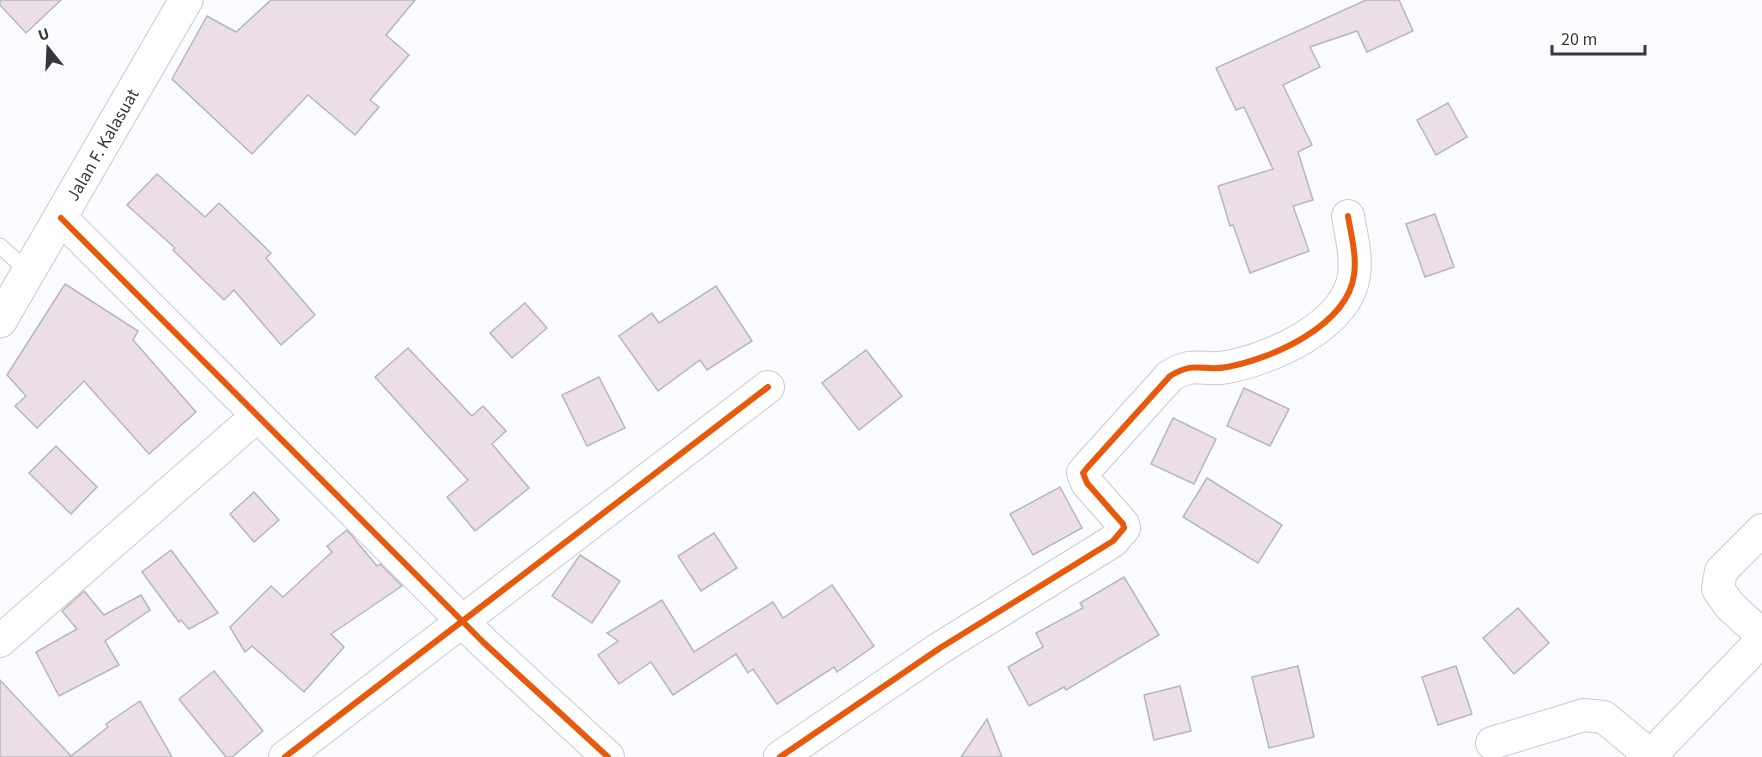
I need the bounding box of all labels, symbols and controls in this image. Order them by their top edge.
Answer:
north arrow [18,18,78,78]
scale bar [1552,18,1645,56]
text: U [35,23,52,47]
text: 20 m [1561,27,1597,52]
street label: Jalan F. Kalasuat [61,84,145,206]

